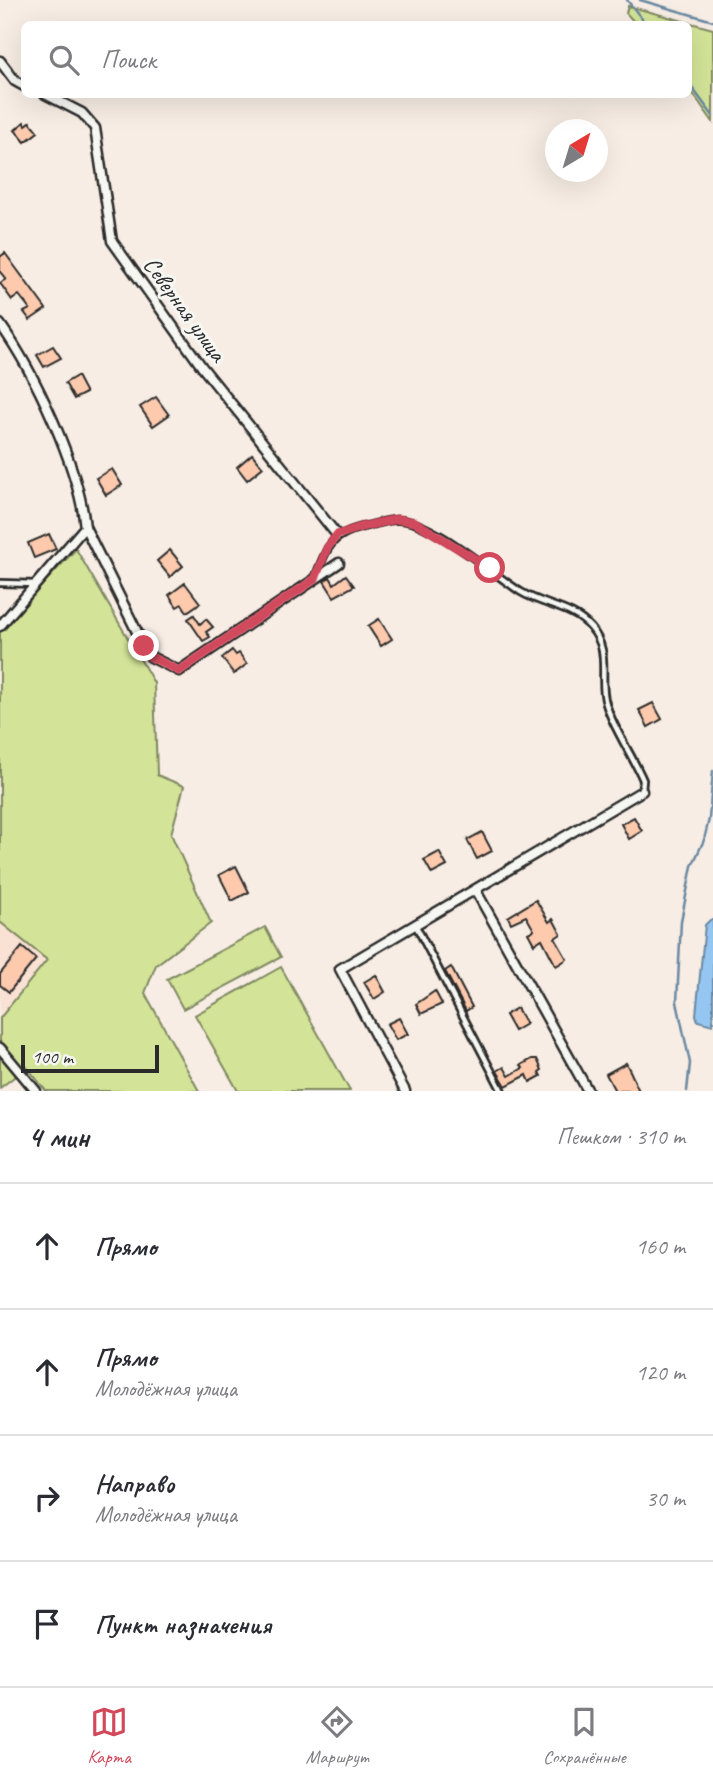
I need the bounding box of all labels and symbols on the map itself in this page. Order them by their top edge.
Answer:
north arrow [545,119,608,182]
street label: Северная улица [137,251,234,369]
route start [474,552,505,583]
route end [128,630,159,661]
scale bar [21,1042,159,1074]

